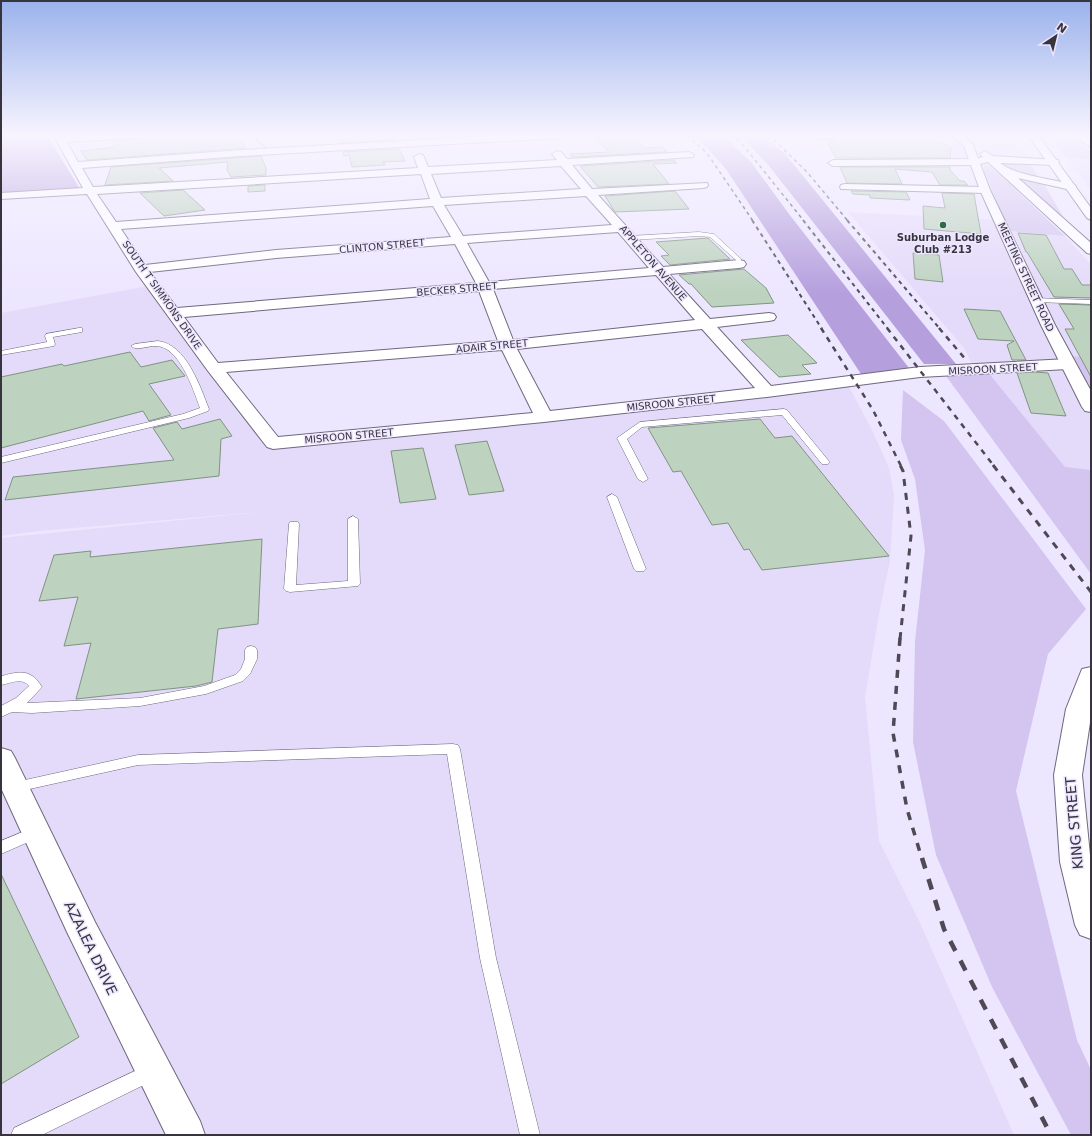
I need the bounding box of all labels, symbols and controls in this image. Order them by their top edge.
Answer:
north arrow [1036,16,1076,56]
text: N [1054,20,1069,36]
marker: Suburban Lodge Club #213 [938,220,948,230]
street label: MEETING STREET ROAD [996,221,1056,334]
street label: APPLETON AVENUE [617,223,689,303]
place label: Suburban Lodge Club #213 [897,232,989,255]
street label: CLINTON STREET [339,237,426,255]
street label: SOUTH T SIMMONS DRIVE [120,239,204,351]
street label: BECKER STREET [416,280,499,298]
street label: ADAIR STREET [455,337,529,355]
street label: MISROON STREET [948,361,1039,377]
street label: MISROON STREET [626,393,717,413]
street label: MISROON STREET [304,427,395,445]
street label: KING STREET [1062,776,1086,870]
street label: AZALEA DRIVE [61,898,121,998]

